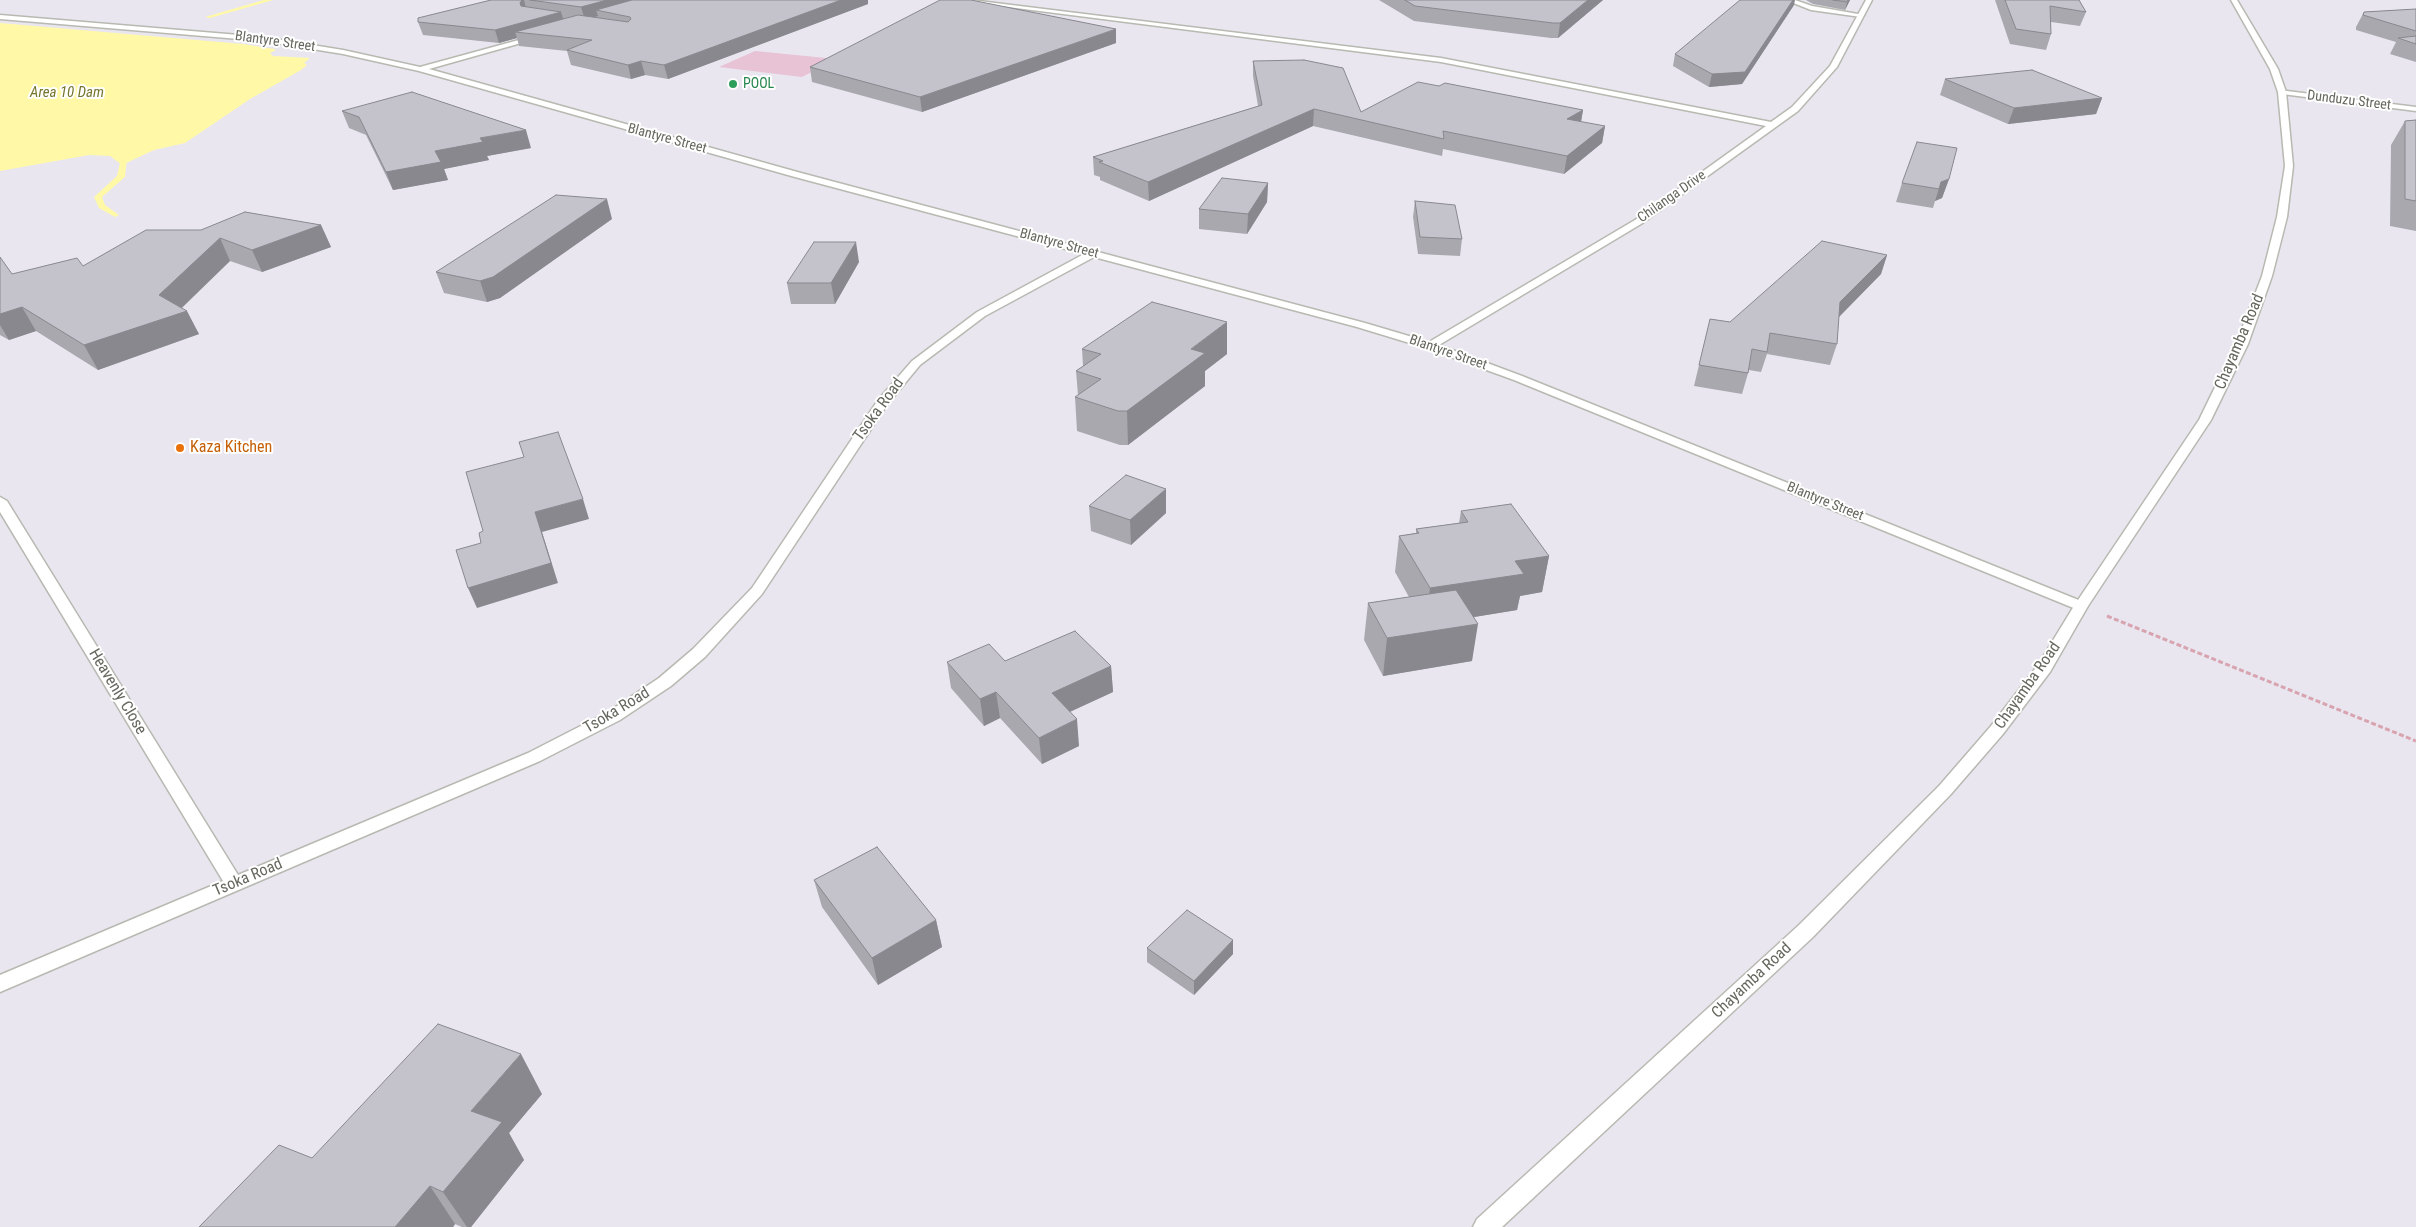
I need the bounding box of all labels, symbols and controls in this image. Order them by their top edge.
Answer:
street label: Blantyre Street [234,28,316,56]
place label: POOL [743,76,774,92]
marker: POOL [727,78,739,90]
water label: Area 10 Dam [30,84,104,102]
street label: Dunduzu Street [2306,88,2392,114]
street label: Blantyre Street [626,120,708,158]
street label: Chilanga Drive [1635,167,1709,227]
street label: Blantyre Street [1018,225,1100,263]
street label: Chayamba Road [2211,291,2269,393]
street label: Blantyre Street [1407,332,1489,374]
street label: Tsoka Road [850,375,908,445]
place label: Kaza Kitchen [190,438,272,458]
marker: Kaza Kitchen [174,442,186,454]
street label: Blantyre Street [1784,479,1866,525]
street label: Chayamba Road [1991,639,2065,733]
street label: Heavenly Close [84,646,150,738]
street label: Tsoka Road [581,684,653,738]
street label: Tsoka Road [210,855,286,901]
street label: Chayamba Road [1708,939,1796,1023]

